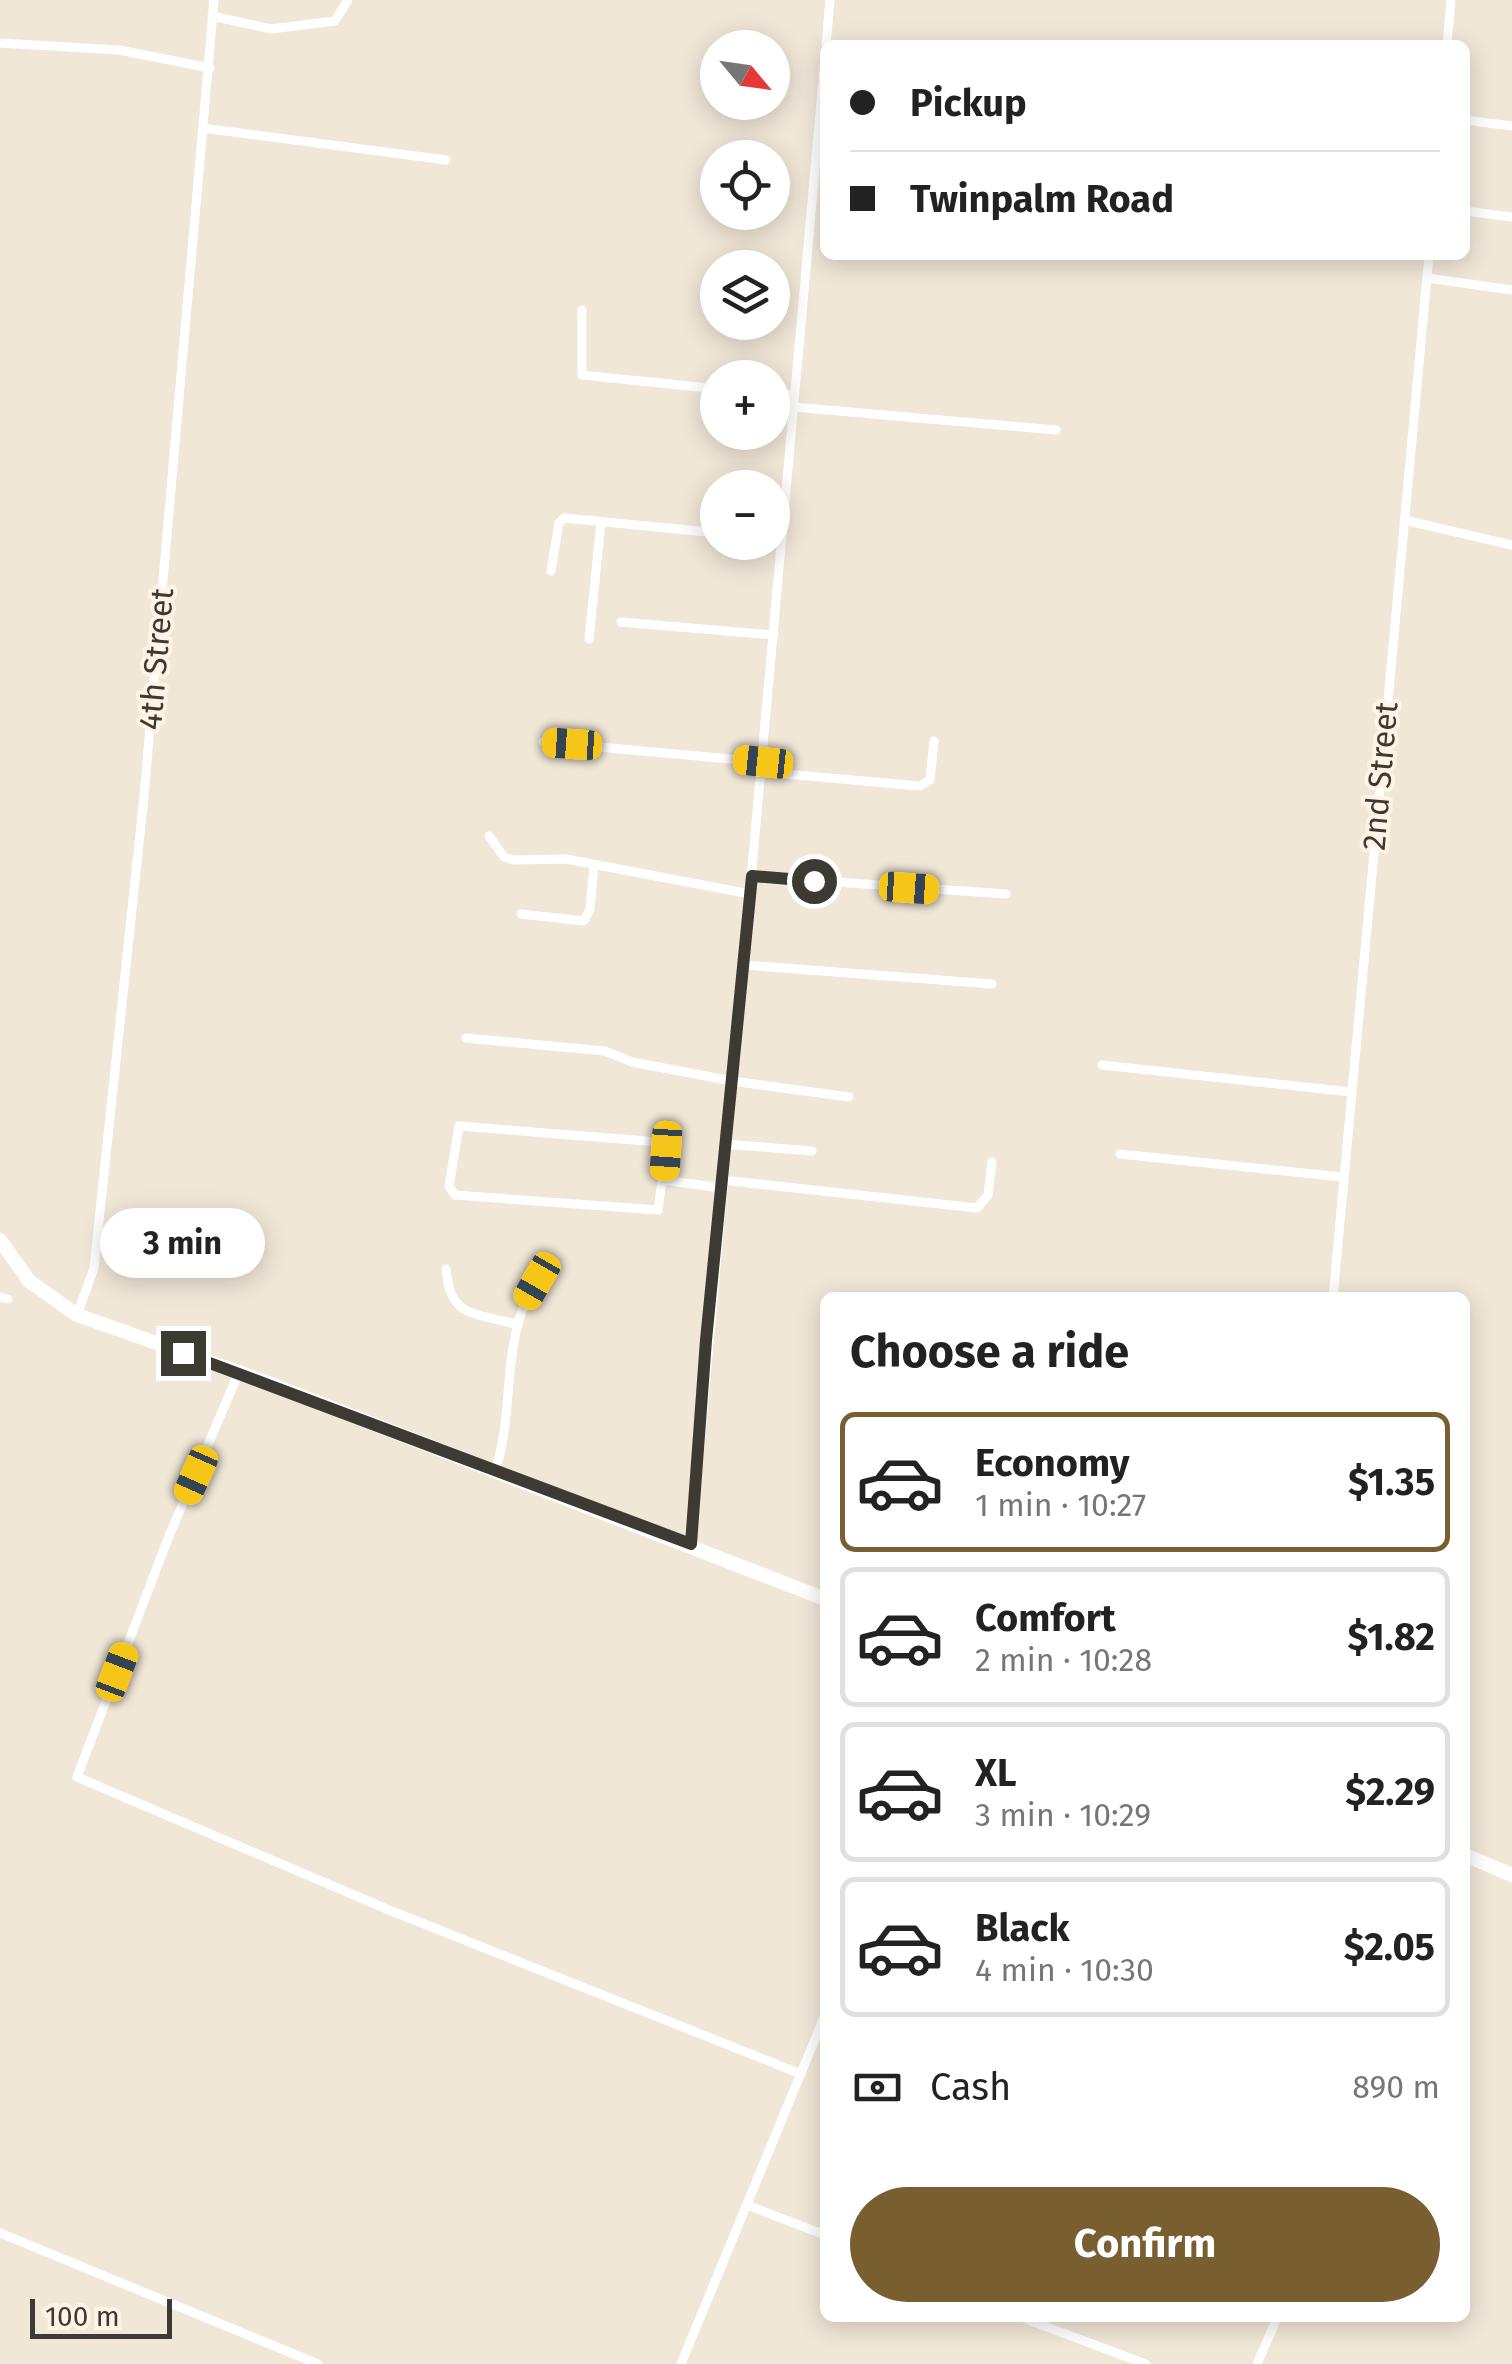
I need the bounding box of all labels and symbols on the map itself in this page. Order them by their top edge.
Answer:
north arrow [700,30,790,120]
street label: 4th Street [131,586,181,732]
street label: 2nd Street [1355,700,1405,852]
car [541,727,603,761]
car [732,744,794,780]
route start [792,859,837,904]
car [878,871,940,905]
car [649,1120,683,1182]
callout: 3 min [100,1208,266,1278]
car [509,1248,565,1314]
route end [161,1331,206,1376]
car [170,1441,222,1509]
car [92,1639,142,1705]
scale bar [30,2294,172,2338]

